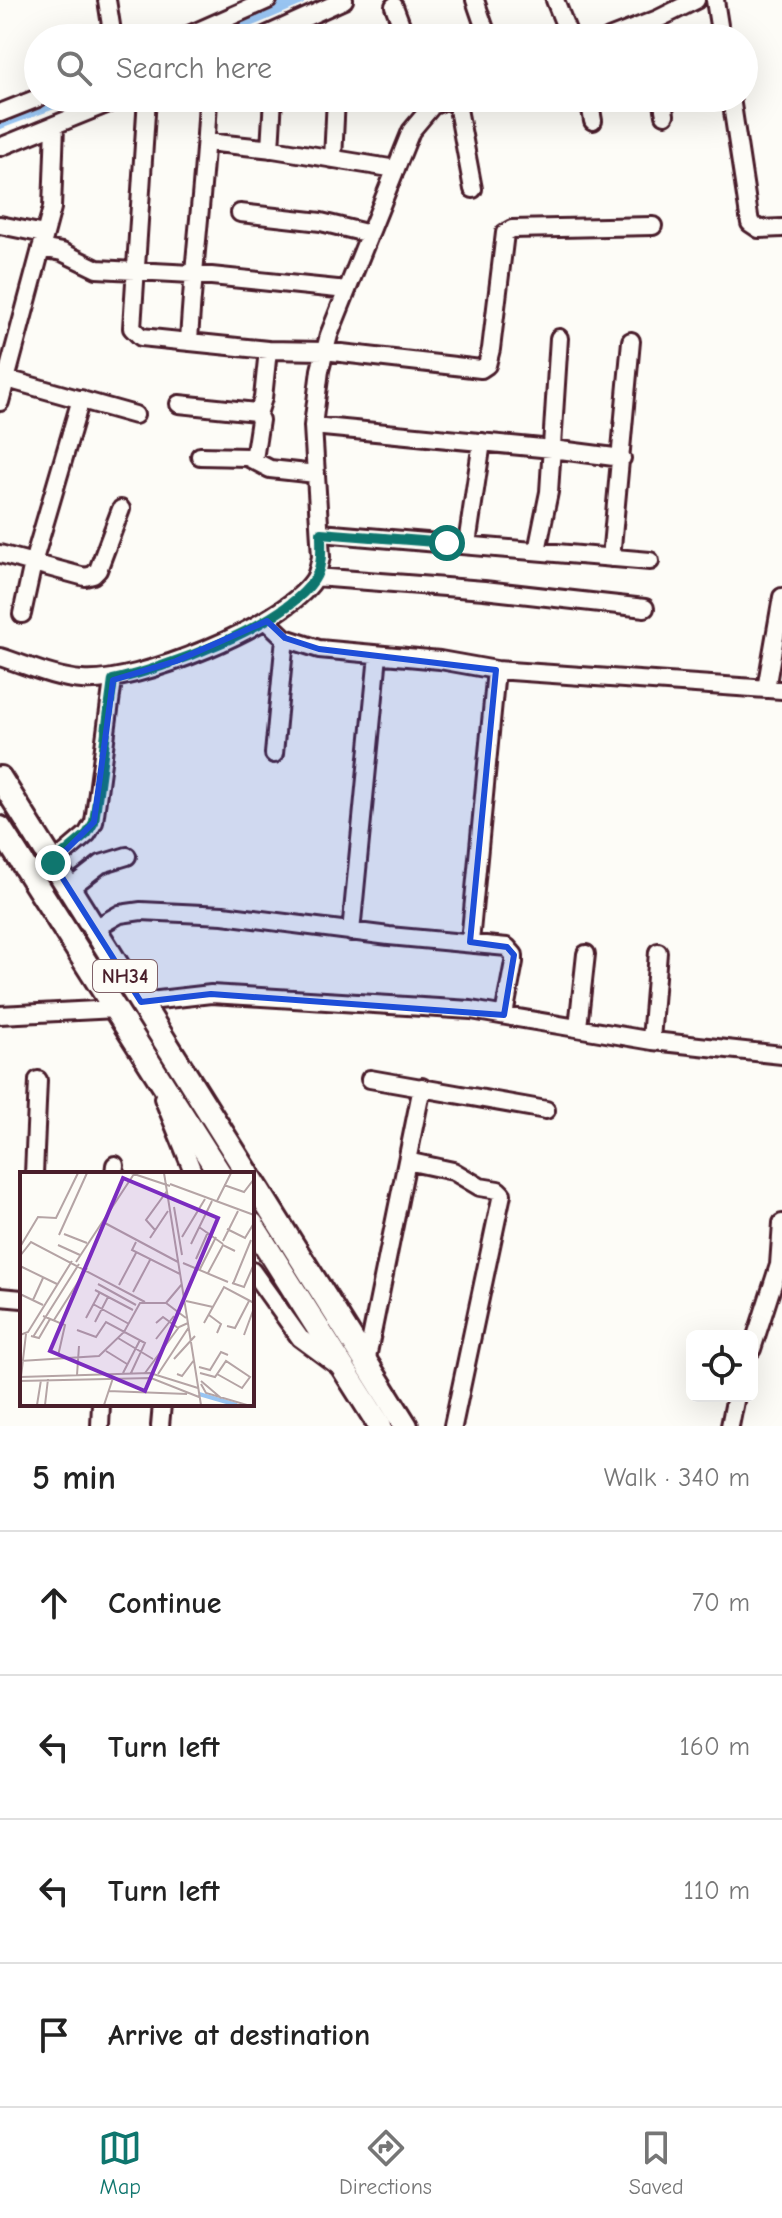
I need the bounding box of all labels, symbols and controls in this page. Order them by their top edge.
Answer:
search box [24,24,758,112]
icon: search [52,46,96,90]
text: Search here [116,51,272,86]
route start [429,525,465,561]
route end [35,845,71,881]
road number: NH34 [93,960,157,992]
inset map [20,1172,254,1406]
map controls [686,1330,758,1402]
button: locate [686,1330,758,1402]
text: 5 min [32,1458,116,1498]
text: Walk · 340 m [604,1463,750,1493]
icon: ahead [32,1581,76,1625]
text: Continue [108,1586,222,1621]
text: 70 m [692,1588,750,1618]
icon: left [32,1725,76,1769]
text: Turn left [108,1730,220,1765]
text: 160 m [680,1732,750,1762]
icon: left [32,1869,76,1913]
text: Turn left [108,1874,220,1909]
text: 110 m [683,1876,750,1906]
icon: arrive [32,2013,76,2057]
text: Arrive at destination [108,2018,370,2053]
tab: Map [98,2126,142,2200]
tab: Directions [339,2126,432,2200]
tab: Saved [629,2126,684,2200]

